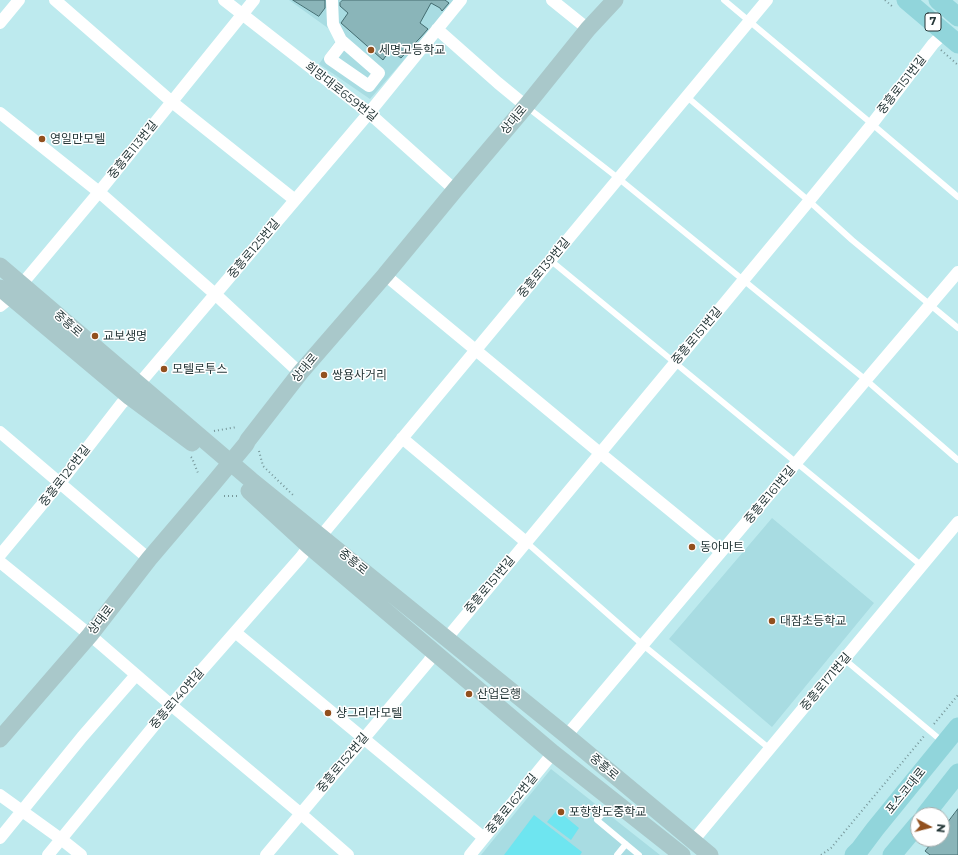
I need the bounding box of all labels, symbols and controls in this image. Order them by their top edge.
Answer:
road number: 7 [925,13,941,31]
place label: 세명고등학교 [379,43,445,57]
marker: 세명고등학교 [366,45,376,55]
street label: 중흥로151번길 [875,53,929,117]
street label: 희망대로659번길 [302,59,380,125]
street label: 상대로 [498,103,530,137]
street label: 중흥로113번길 [105,118,161,182]
place label: 영일만모텔 [50,132,105,146]
marker: 영일만모텔 [37,134,47,144]
street label: 중흥로125번길 [225,216,283,282]
street label: 중흥로139번길 [515,235,573,301]
street label: 중흥로151번길 [669,304,725,368]
street label: 중흥로 [51,308,85,340]
place label: 교보생명 [103,329,147,343]
marker: 교보생명 [90,331,100,341]
street label: 상대로 [289,351,321,385]
place label: 모텔로투스 [172,362,227,376]
marker: 모텔로투스 [159,364,169,374]
place label: 쌍용사거리 [332,368,387,382]
marker: 쌍용사거리 [319,370,329,380]
street label: 중흥로126번길 [37,443,93,509]
street label: 중흥로161번길 [742,463,798,527]
place label: 동아마트 [700,540,744,554]
marker: 동아마트 [687,542,697,552]
street label: 중흥로 [336,546,370,578]
street label: 중흥로151번길 [462,553,518,617]
street label: 상대로 [85,603,117,637]
place label: 대잠초등학교 [780,614,846,628]
marker: 대잠초등학교 [767,616,777,626]
street label: 중흥로171번길 [798,650,854,714]
street label: 중흥로140번길 [147,666,207,732]
place label: 산업은행 [477,687,521,701]
marker: 산업은행 [464,689,474,699]
place label: 샹그리라모텔 [336,706,402,720]
marker: 샹그리라모텔 [323,708,333,718]
street label: 중흥로152번길 [314,730,372,796]
street label: 중흥로 [587,751,621,783]
street label: 포스코대로 [883,765,929,817]
street label: 중흥로162번길 [483,771,541,837]
place label: 포항항도중학교 [569,805,646,819]
marker: 포항항도중학교 [556,807,566,817]
north arrow [910,807,950,847]
text: N [933,823,948,834]

